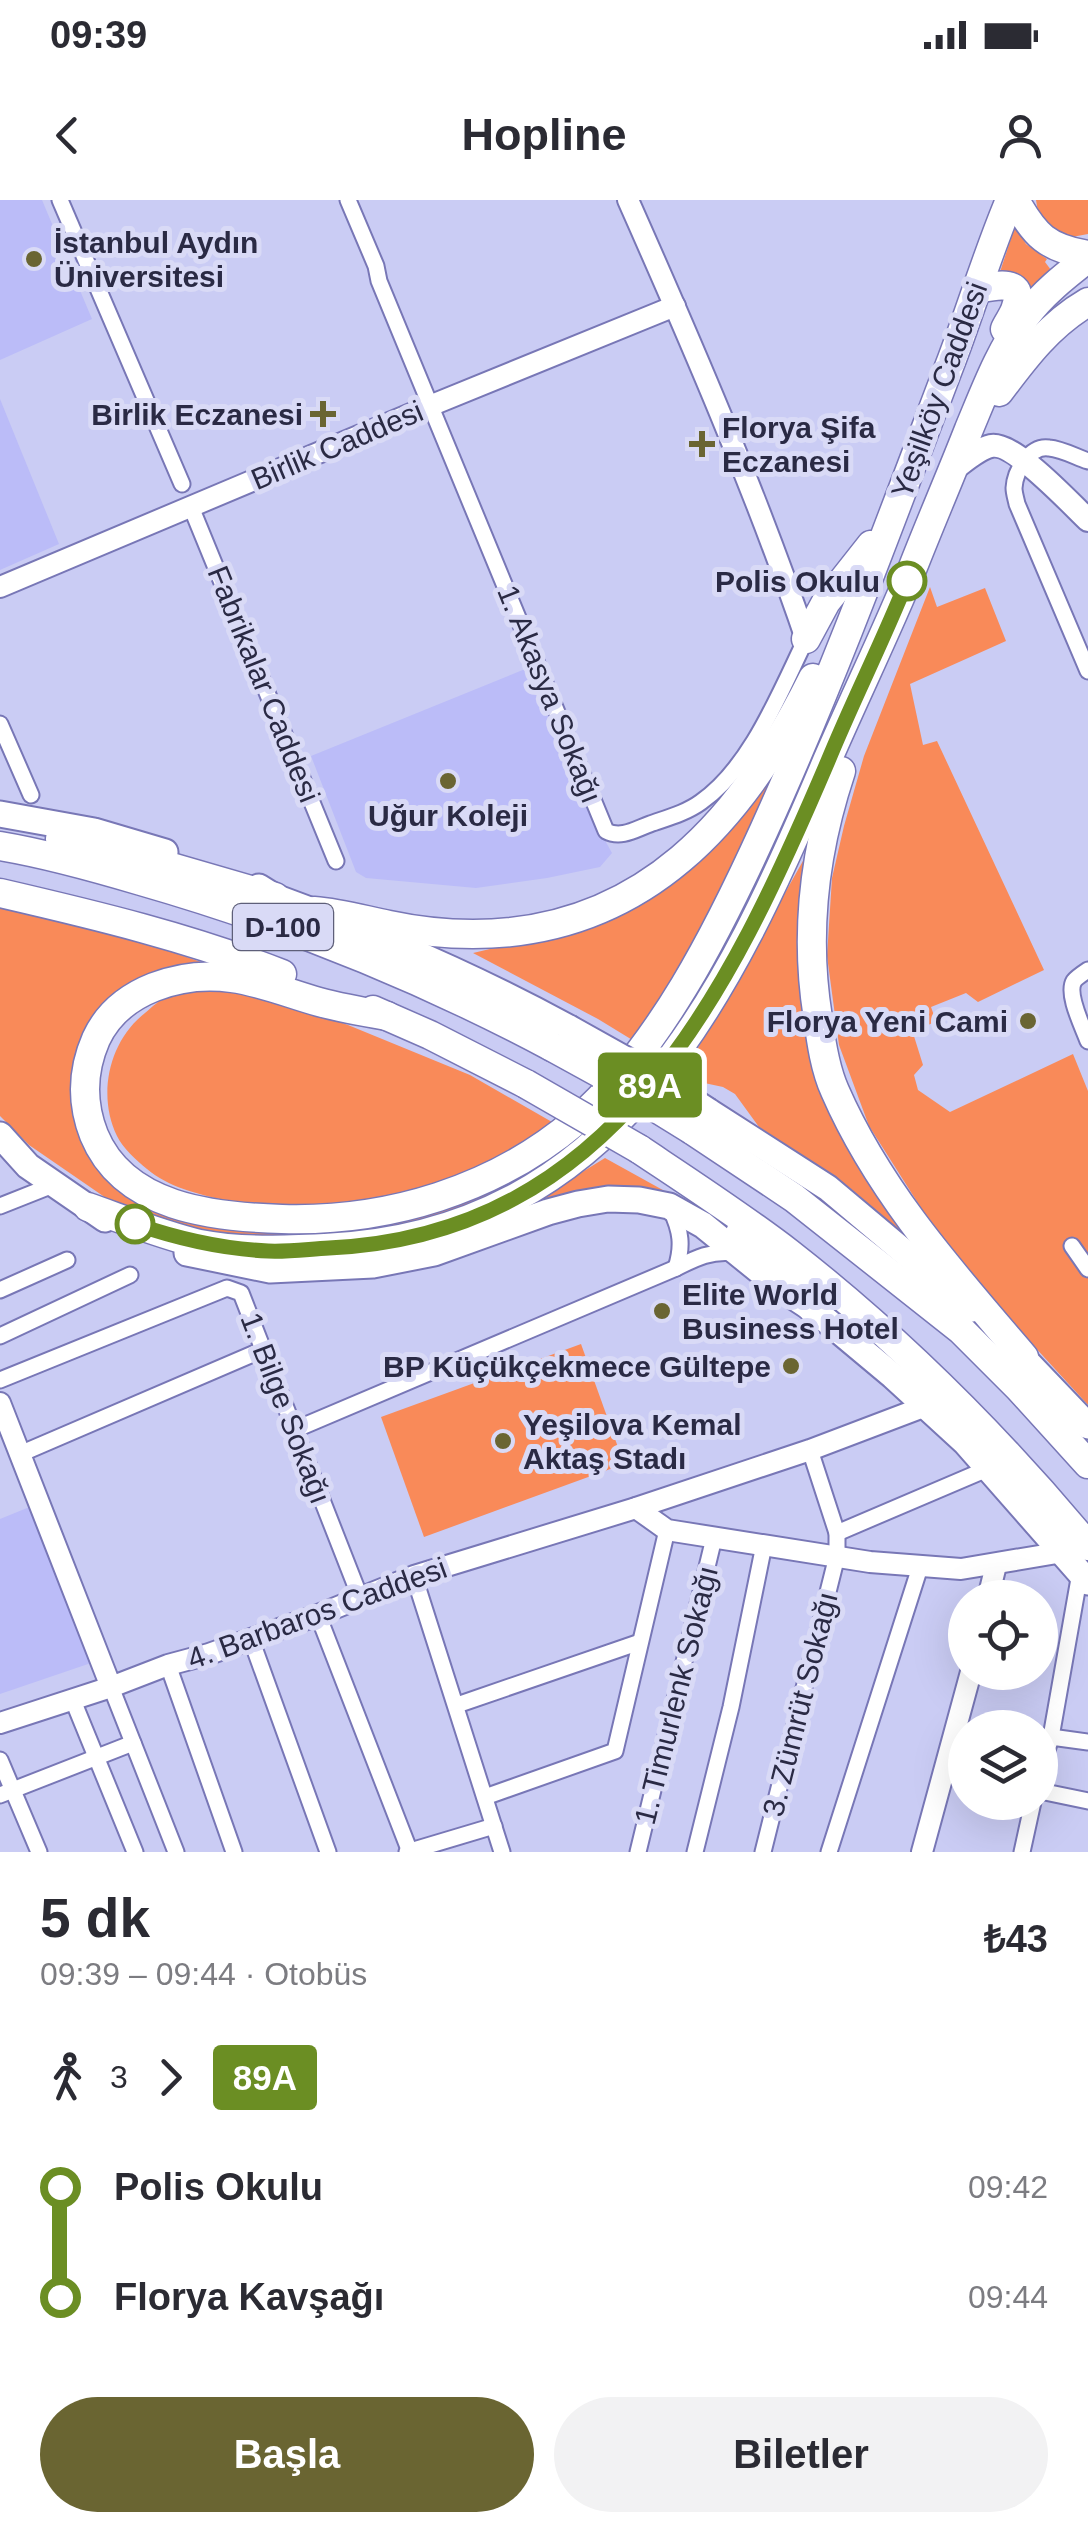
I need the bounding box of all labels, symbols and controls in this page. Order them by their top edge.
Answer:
text: 09:39 [50,14,147,56]
icon: back [40,108,95,163]
icon: person [993,108,1048,163]
text: Hopline [462,109,627,160]
place label: İstanbul Aydın Üniversitesi [54,226,258,293]
marker: İstanbul Aydın Üniversitesi [23,248,45,270]
street label: Yeşilköy Caddesi [885,278,993,502]
street label: Birlik Caddesi [246,394,428,496]
place label: Birlik Eczanesi [91,398,303,431]
marker: Birlik Eczanesi [312,403,334,425]
place label: Florya Şifa Eczanesi [722,411,876,478]
marker: Florya Şifa Eczanesi [691,433,713,455]
street label: Fabrikalar Caddesi [202,561,326,807]
marker: Polis Okulu [888,562,926,600]
place label: Polis Okulu [715,565,880,598]
street label: 1. Akasya Sokağı [491,580,609,808]
marker: Uğur Koleji [437,770,459,792]
place label: Uğur Koleji [368,799,528,832]
road number: D-100 [233,904,333,950]
place label: Florya Yeni Cami [767,1005,1008,1038]
marker: Florya Yeni Cami [1017,1010,1039,1032]
line badge: 89A [592,1052,708,1118]
text: 89A [618,1066,682,1105]
unlabelled marker [116,1205,154,1243]
place label: Elite World Business Hotel [682,1278,899,1345]
marker: Elite World Business Hotel [651,1300,673,1322]
street label: 1. Bilge Sokağı [234,1308,338,1508]
place label: BP Küçükçekmece Gültepe [383,1350,771,1383]
marker: BP Küçükçekmece Gültepe [780,1355,802,1377]
place label: Yeşilova Kemal Aktaş Stadı [523,1408,741,1475]
marker: Yeşilova Kemal Aktaş Stadı [492,1430,514,1452]
street label: 4. Barbaros Caddesi [183,1551,451,1675]
street label: 1. Timurlenk Sokağı [628,1562,724,1828]
map controls [948,1580,1058,1820]
button: locate [948,1580,1058,1690]
street label: 3. Zümrüt Sokağı [756,1588,844,1820]
button: layers [948,1710,1058,1820]
text: 5 dk [40,1887,150,1949]
text: ₺43 [984,1918,1048,1960]
text: 09:39 – 09:44 · Otobüs [40,1956,367,1992]
icon: walk [40,2050,95,2105]
icon: forward [143,2050,198,2105]
text: 89A [233,2058,297,2097]
text: 3 [110,2059,128,2095]
text: Polis Okulu [114,2166,323,2208]
text: 09:42 [968,2169,1048,2205]
text: Florya Kavşağı [114,2276,384,2318]
text: 09:44 [968,2279,1048,2315]
button: Başla [40,2397,534,2512]
button: Biletler [554,2397,1048,2512]

